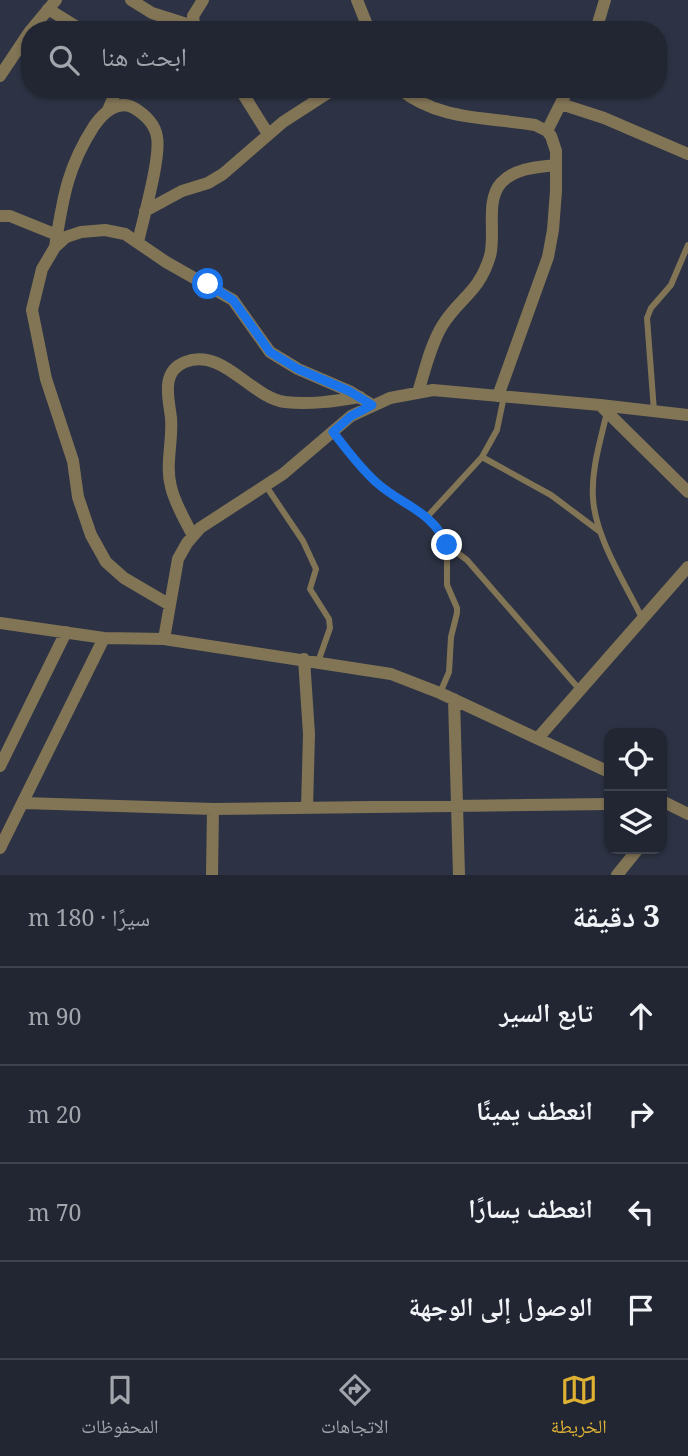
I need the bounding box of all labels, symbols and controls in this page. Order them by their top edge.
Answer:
search box [21,21,667,98]
text: ابحث هنا [101,38,187,74]
icon: search [45,41,83,79]
route start [192,268,223,299]
route end [431,529,462,560]
map controls [604,728,667,854]
button: locate [604,728,667,791]
button: layers [604,791,667,854]
text: 3 دقيقة [572,895,660,936]
text: سيرًا · 180 m [28,901,150,933]
text: تابع السير [500,994,593,1030]
icon: ahead [622,997,660,1035]
text: 90 m [28,1000,81,1032]
text: انعطف يمينًا [476,1092,593,1128]
icon: right [622,1095,660,1133]
text: 20 m [28,1098,81,1130]
text: انعطف يسارًا [468,1190,593,1226]
icon: left [622,1193,660,1231]
text: 70 m [28,1196,81,1228]
text: الوصول إلى الوجهة [409,1288,593,1324]
icon: arrive [622,1291,660,1329]
tab: المحفوظات [81,1371,159,1445]
tab: الاتجاهات [321,1371,388,1445]
tab: الخريطة [551,1371,607,1445]

